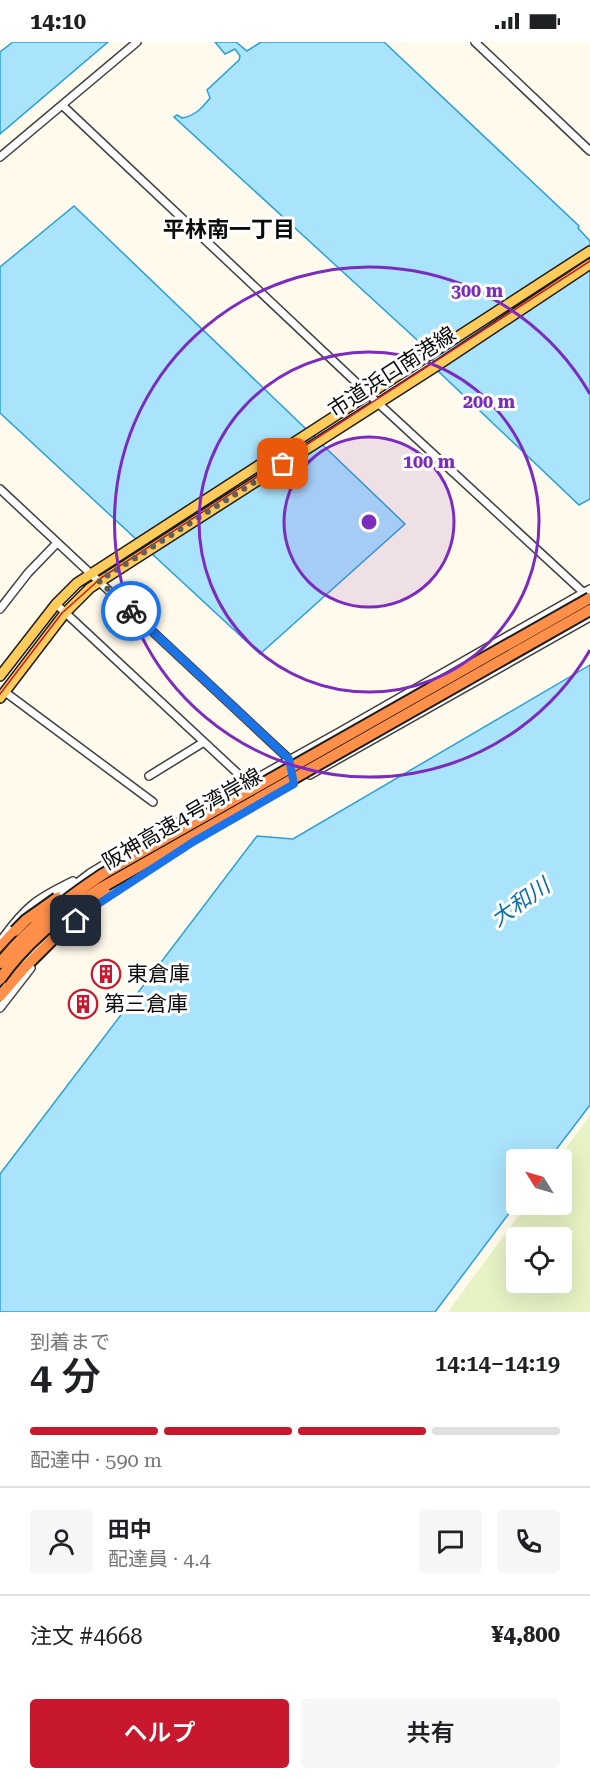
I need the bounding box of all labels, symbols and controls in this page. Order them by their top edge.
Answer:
text: 14:10 [30,9,86,34]
district label: 平林南一丁目 [163,217,295,242]
text: 300 m [451,280,504,301]
street label: 市道浜口南港線 [324,322,460,422]
text: 200 m [463,391,516,412]
pin [257,438,308,489]
icon: bag [266,447,299,480]
text: 100 m [403,451,456,472]
centre of rings [359,512,379,532]
courier [101,581,161,641]
icon: bike [115,595,148,628]
street label: 阪神高速4号湾岸線 [98,764,266,874]
water label: 大和川 [486,872,556,932]
pin [50,895,101,946]
icon: home [59,904,92,937]
building icon: 東倉庫 [90,958,122,990]
place label: 東倉庫 [127,962,190,986]
building icon: 第三倉庫 [67,988,99,1020]
place label: 第三倉庫 [104,992,188,1016]
north arrow [506,1149,572,1215]
map controls [506,1149,572,1293]
button: locate [506,1227,572,1293]
text: 到着まで [30,1330,110,1354]
text: 14:14–14:19 [435,1351,560,1376]
text: 4 分 [30,1354,101,1400]
text: 配達中 · 590 m [30,1448,162,1472]
button: person [30,1510,93,1573]
button: chat [419,1510,482,1573]
button: phone [497,1510,560,1573]
text: 田中 [108,1517,152,1542]
text: 配達員 · 4.4 [108,1547,211,1571]
text: ¥4,800 [491,1622,560,1647]
text: 注文 #4668 [30,1624,143,1649]
button: ヘルプ [30,1699,289,1768]
button: 共有 [301,1699,560,1768]

